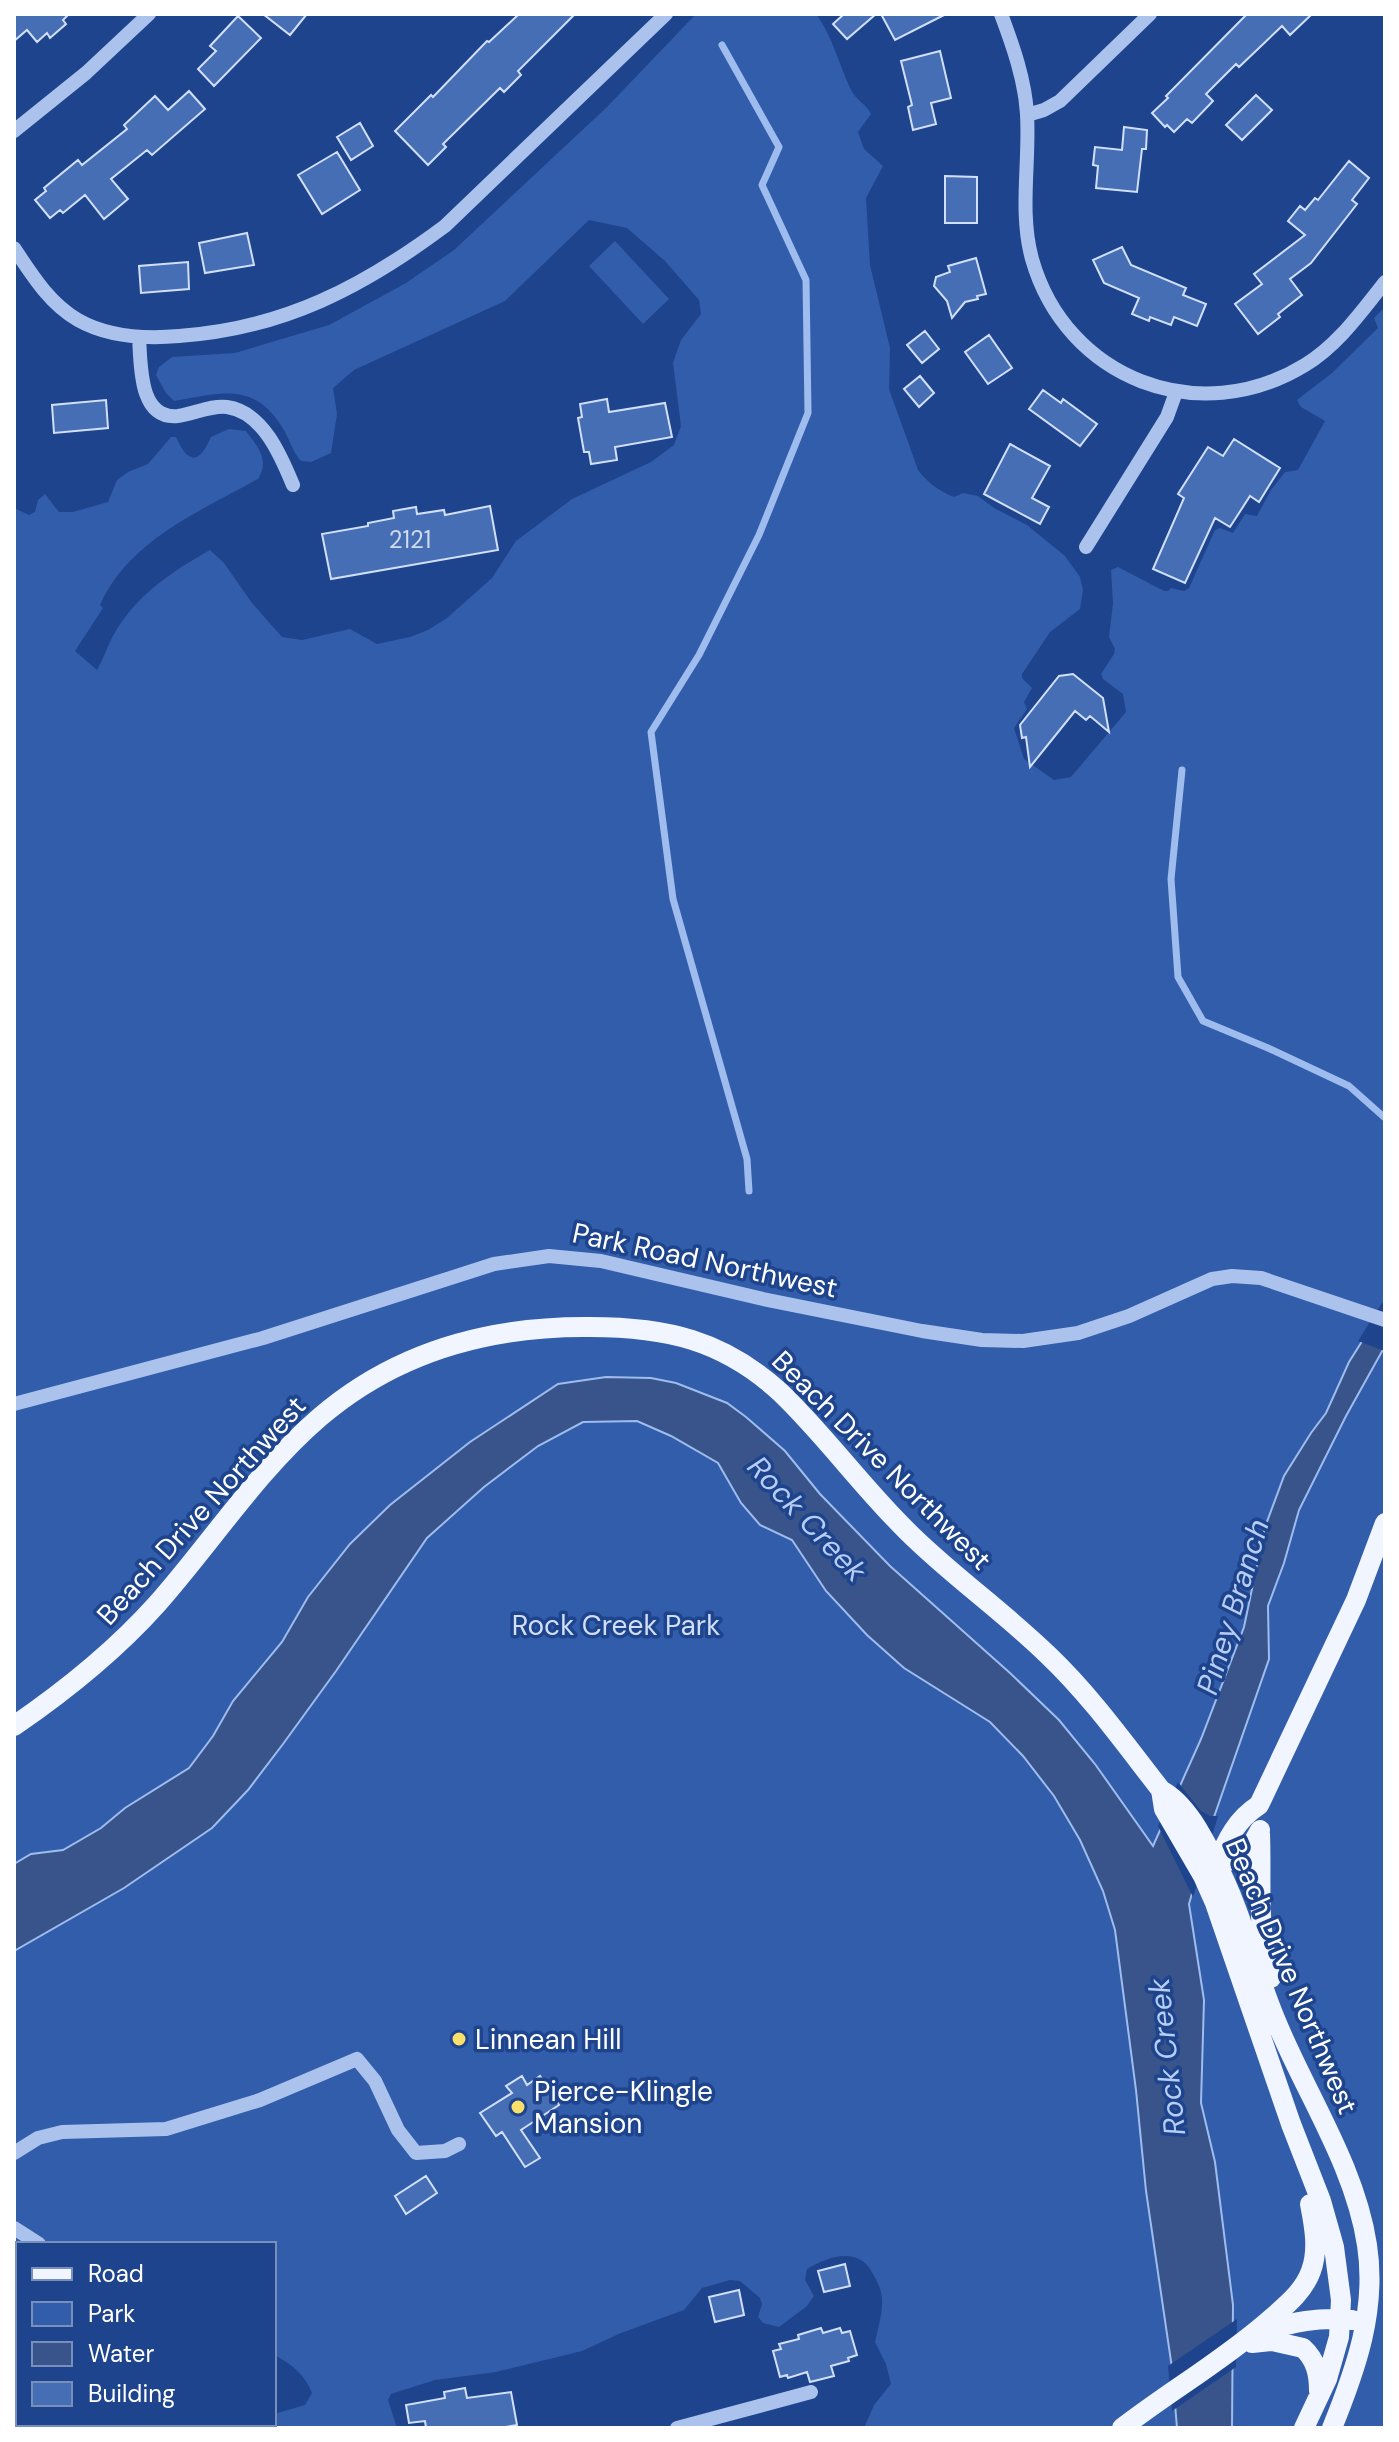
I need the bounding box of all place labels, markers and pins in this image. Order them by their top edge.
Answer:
place label: Linnean Hill [475,2021,622,2058]
marker: Linnean Hill [450,2030,468,2048]
place label: Pierce-Klingle Mansion [534,2073,713,2142]
marker: Pierce-Klingle Mansion [509,2098,527,2116]

